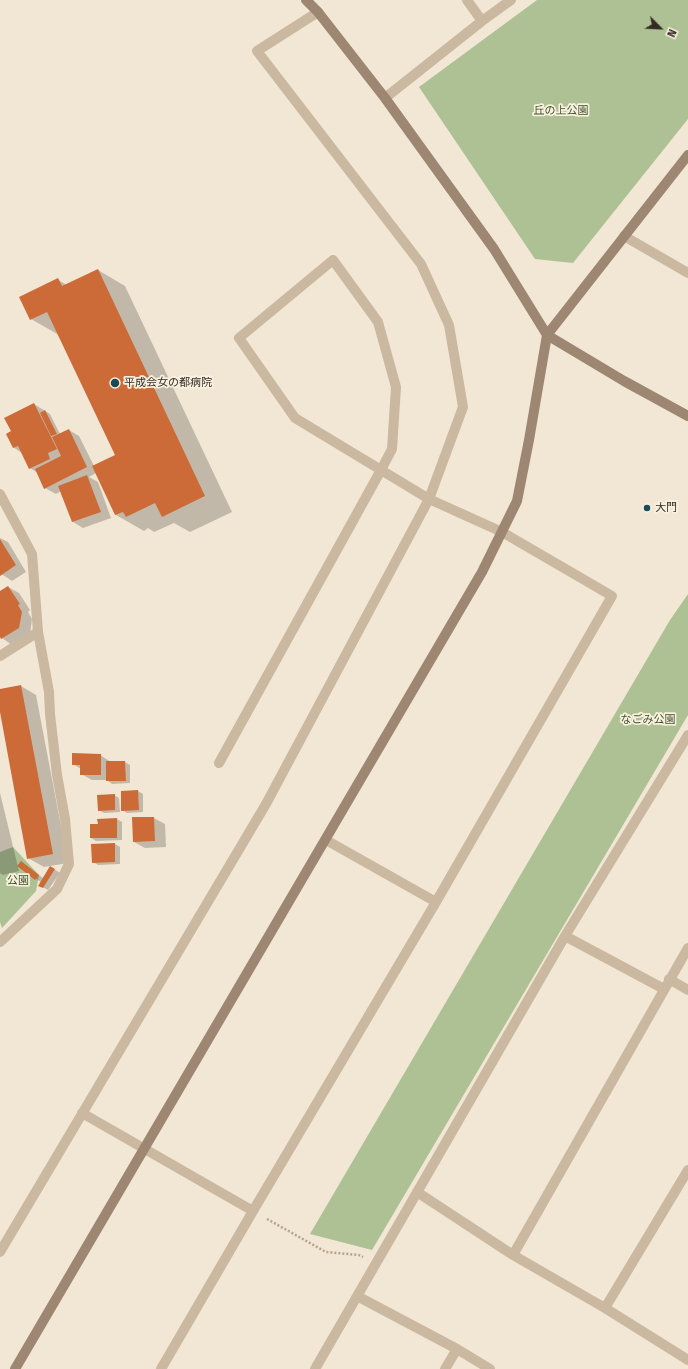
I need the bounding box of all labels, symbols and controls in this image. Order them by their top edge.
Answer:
north arrow [640,8,680,48]
text: N [664,27,679,39]
park label: 丘の上公園 [534,104,588,118]
place label: 平成会女の都病院 [124,376,212,390]
marker: 平成会女の都病院 [109,377,121,389]
place label: 大門 [655,501,677,515]
marker: 大門 [642,503,652,513]
park label: なごみ公園 [621,713,675,727]
park label: 公園 [7,874,29,888]

